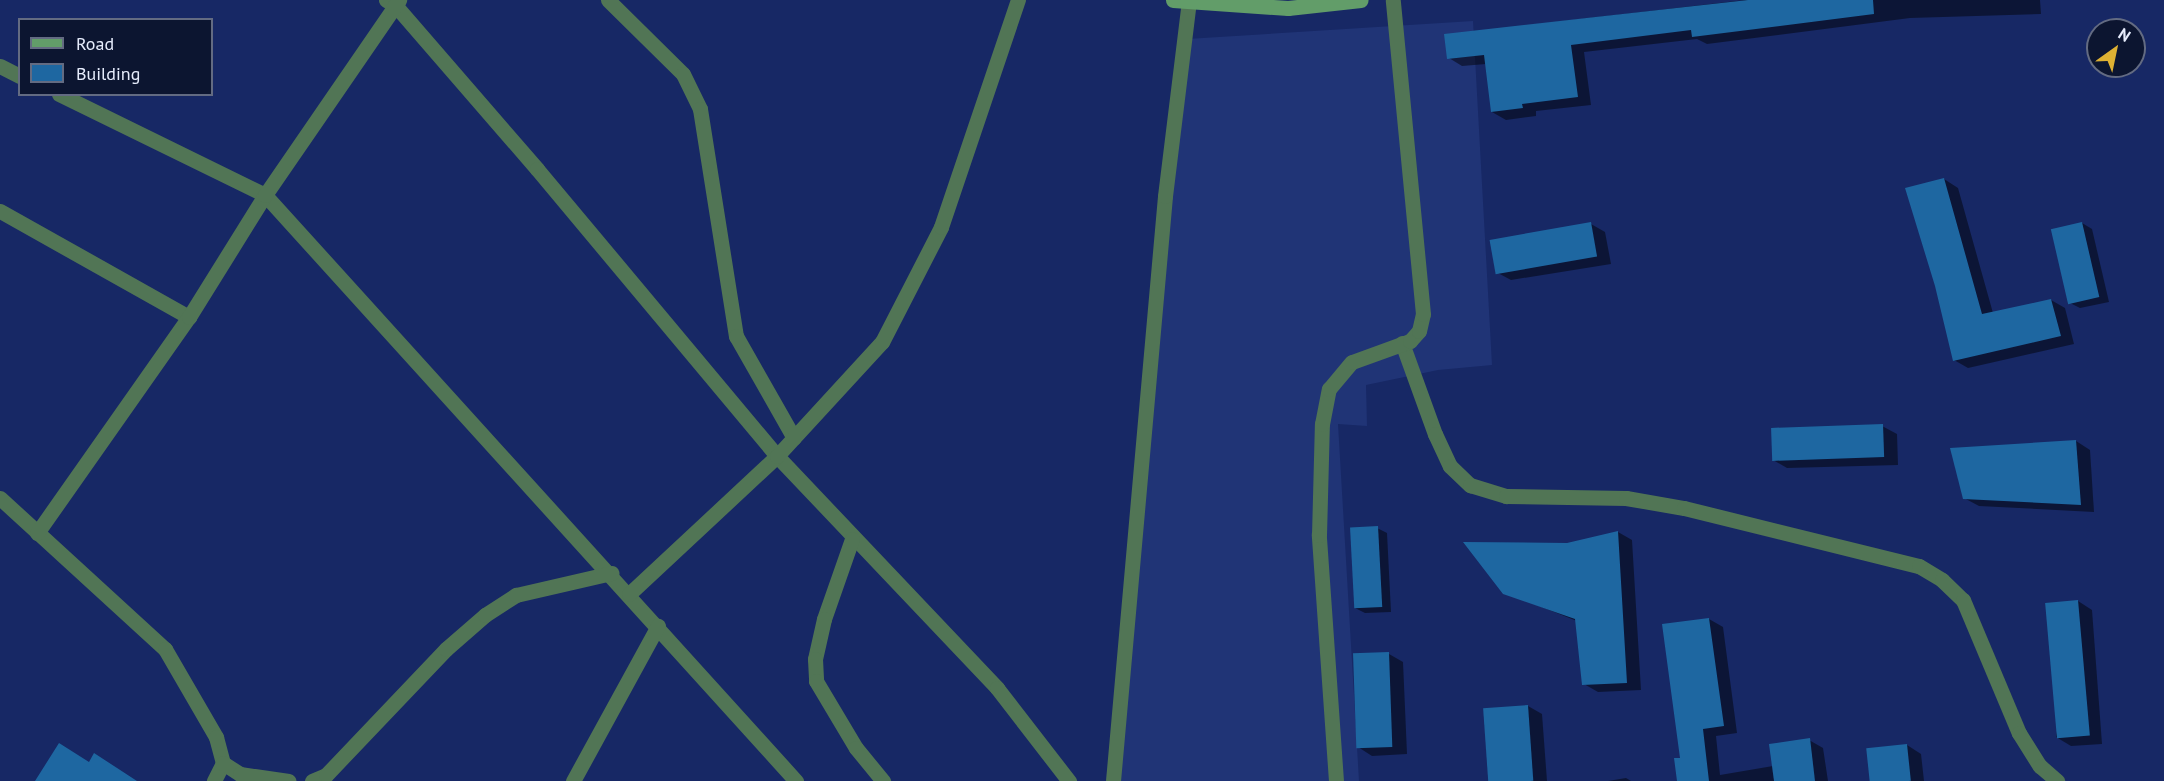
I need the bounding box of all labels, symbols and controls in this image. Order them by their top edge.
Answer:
legend [18,18,213,96]
north arrow [2086,18,2146,78]
text: N [2115,23,2135,46]
text: Road [76,32,114,55]
text: Building [76,62,140,85]

